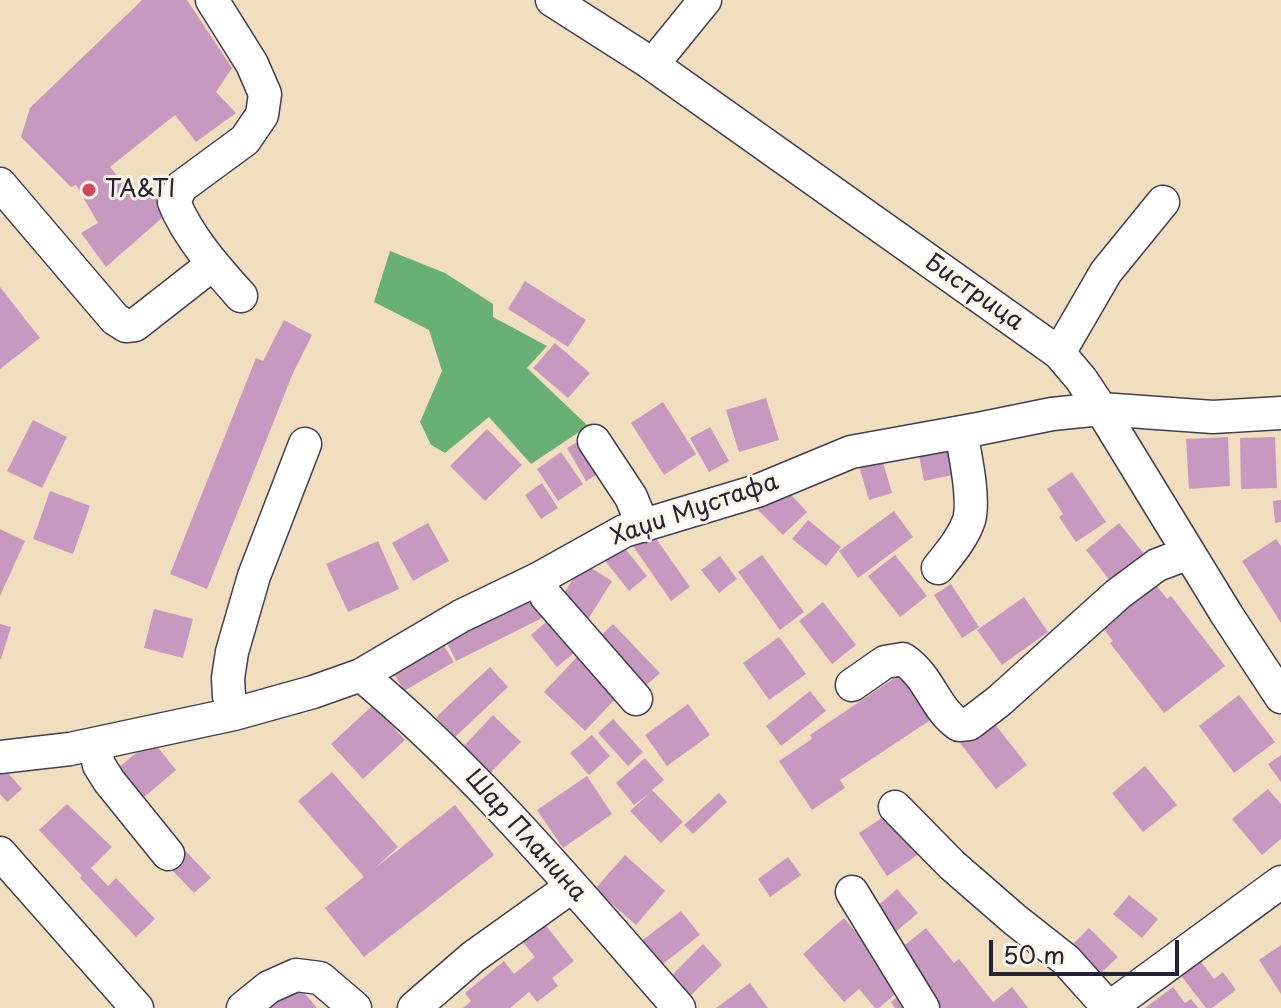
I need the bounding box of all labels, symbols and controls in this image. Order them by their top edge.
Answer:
place label: TA&TI [105,176,176,204]
marker: TA&TI [80,181,98,199]
street label: Бистрица [919,249,1029,337]
street label: Хаџи Мустафа [608,468,782,552]
street label: Шар Планина [458,764,592,908]
scale bar [993,924,1183,974]
text: 50 m [1003,936,1065,972]

